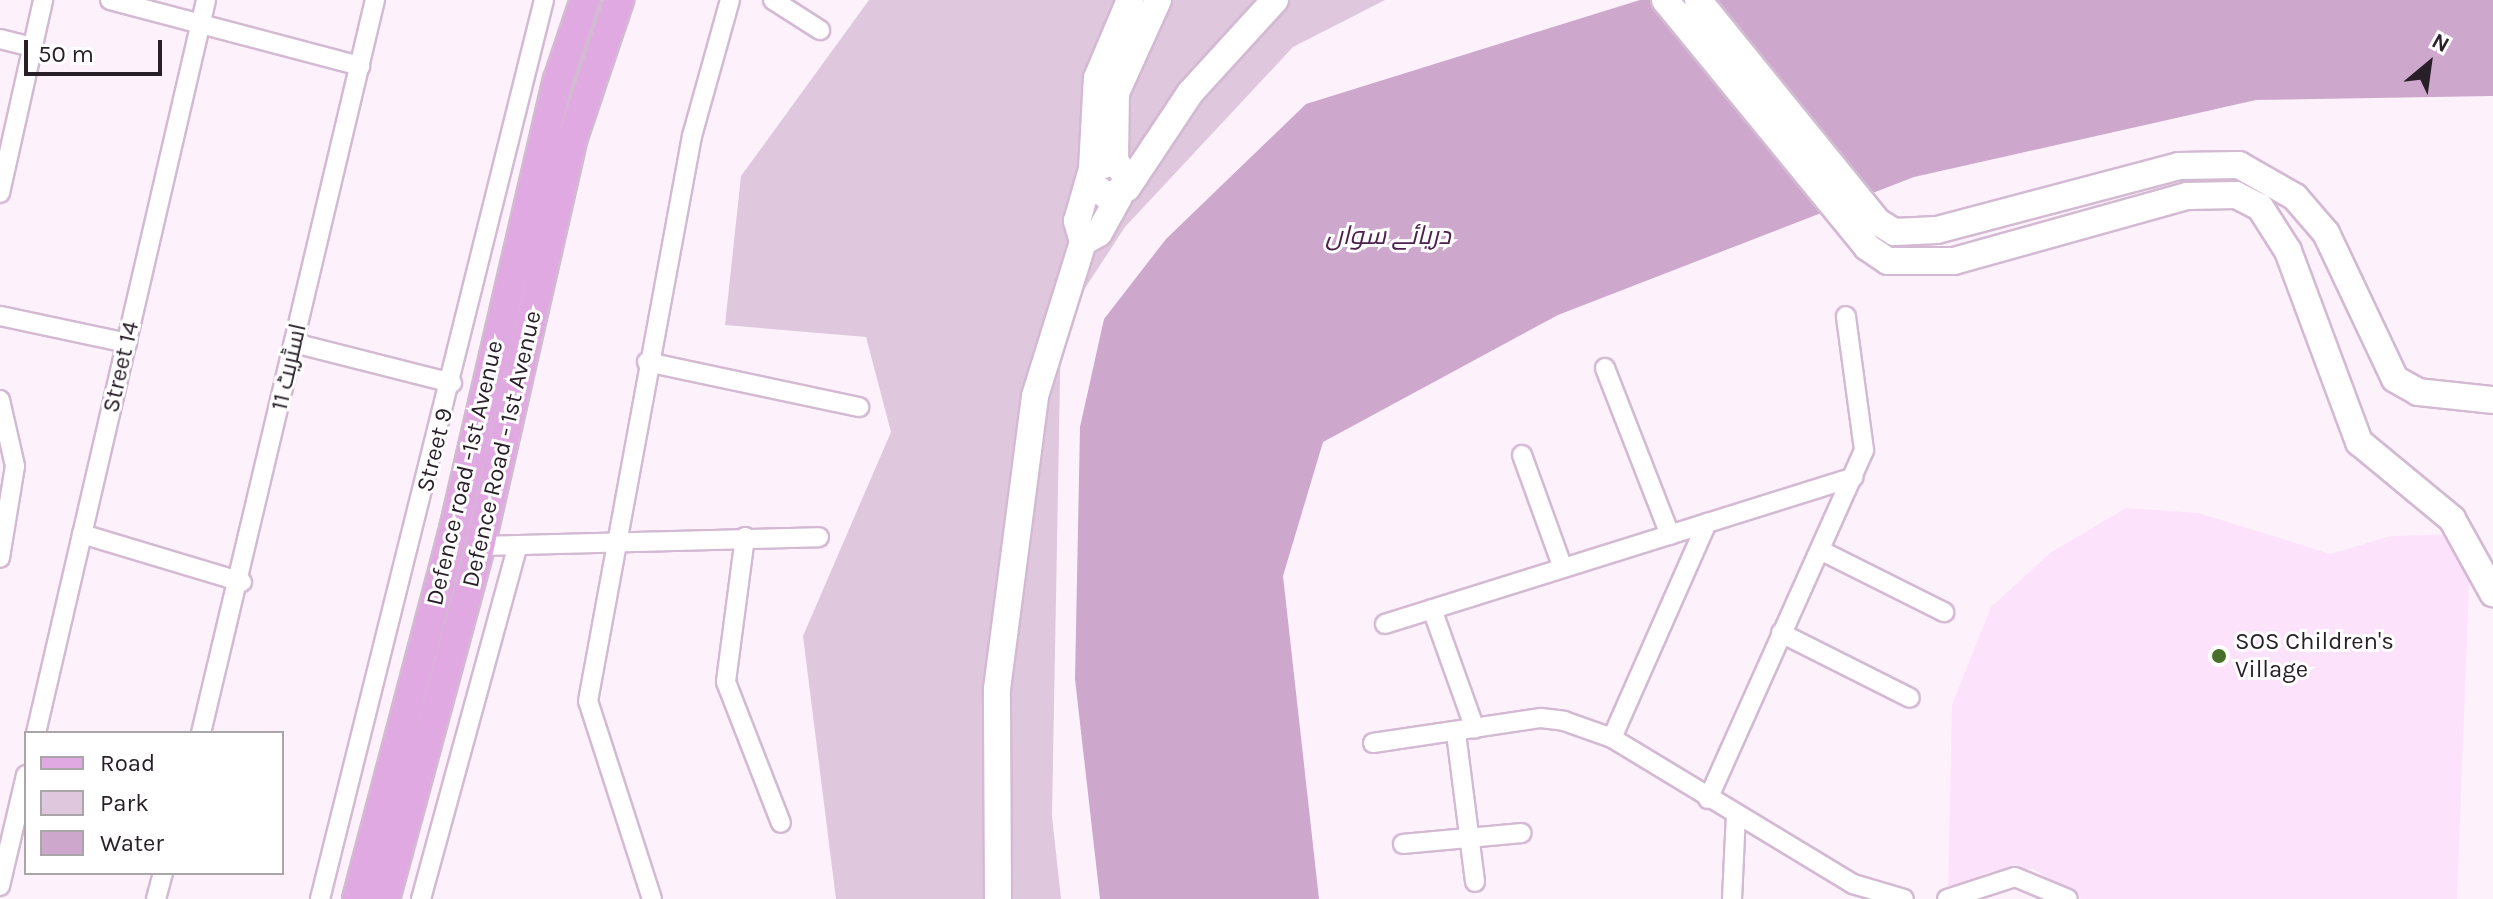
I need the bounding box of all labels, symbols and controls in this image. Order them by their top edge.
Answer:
scale bar [28,24,166,74]
north arrow [2389,24,2469,104]
text: N [2427,28,2454,58]
text: 50 m [38,40,94,68]
water label: دریائے سواں [1325,220,1451,252]
street label: Defence Road - 1st Avenue [456,308,548,590]
street label: Street 14 [97,318,145,416]
street label: اسٹریٹ 11 [265,321,313,413]
street label: Defence road -1st Avenue [420,338,510,608]
street label: Street 9 [411,405,459,495]
place label: SOS Children's Village [2235,628,2394,684]
marker: SOS Children's Village [2210,647,2228,665]
legend [24,731,284,875]
text: Road [100,749,155,777]
text: Park [100,789,149,817]
text: Water [100,829,164,857]

